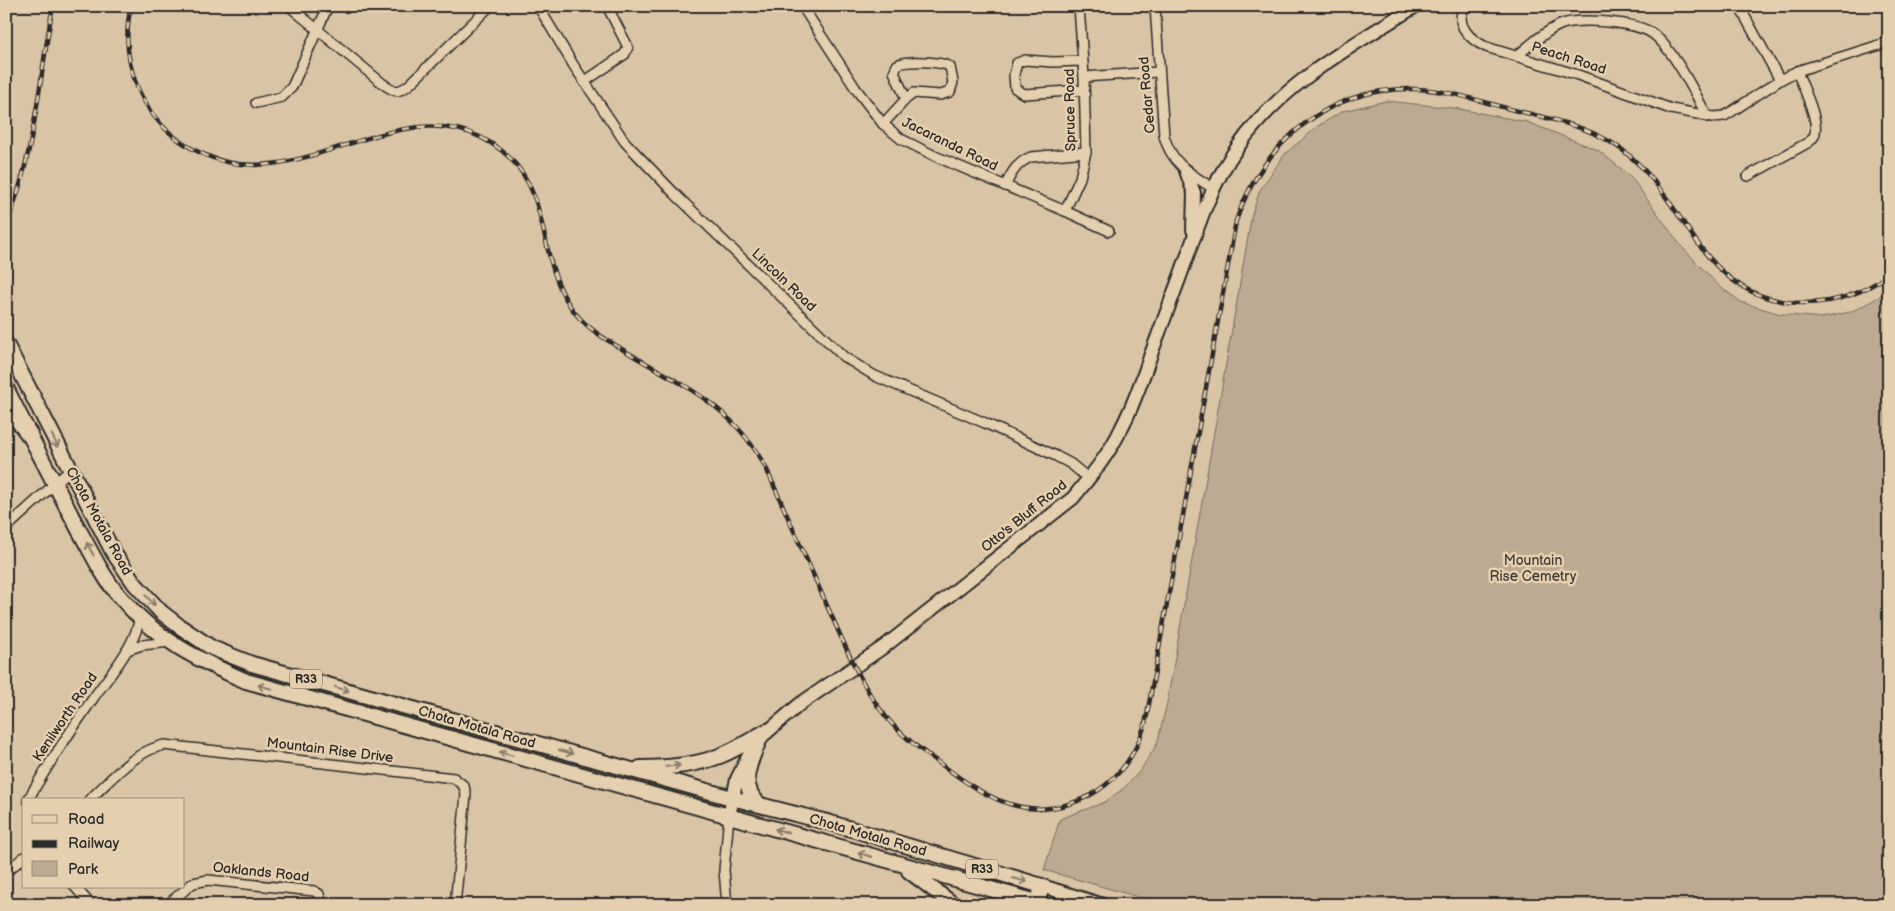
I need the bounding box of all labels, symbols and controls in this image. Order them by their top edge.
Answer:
street label: Peach Road [1530,38,1608,78]
street label: Cedar Road [1135,56,1159,134]
street label: Spruce Road [1061,68,1079,152]
street label: Jacaranda Road [899,113,1001,175]
street label: Lincoln Road [748,245,820,315]
one-way arrow [51,433,61,448]
street label: Chota Motala Road [62,464,136,578]
street label: Otto's Bluff Road [978,476,1070,556]
one-way arrow [84,543,94,557]
park label: Mountain Rise Cemetry [1490,552,1577,585]
one-way arrow [144,594,156,607]
street label: Kenilworth Road [29,669,101,765]
road number: R33 [290,670,322,689]
one-way arrow [257,681,273,691]
one-way arrow [333,685,349,695]
street label: Chota Motala Road [416,702,538,752]
street label: Mountain Rise Drive [266,734,394,766]
one-way arrow [498,748,514,758]
one-way arrow [557,748,573,757]
one-way arrow [665,761,681,771]
legend [22,798,185,888]
text: Road [68,810,104,829]
street label: Chota Motala Road [807,810,929,860]
one-way arrow [774,826,790,836]
text: Railway [68,834,119,853]
one-way arrow [858,850,874,859]
street label: Oaklands Road [212,858,310,886]
text: Park [68,860,99,879]
road number: R33 [966,860,998,879]
one-way arrow [1012,875,1028,885]

